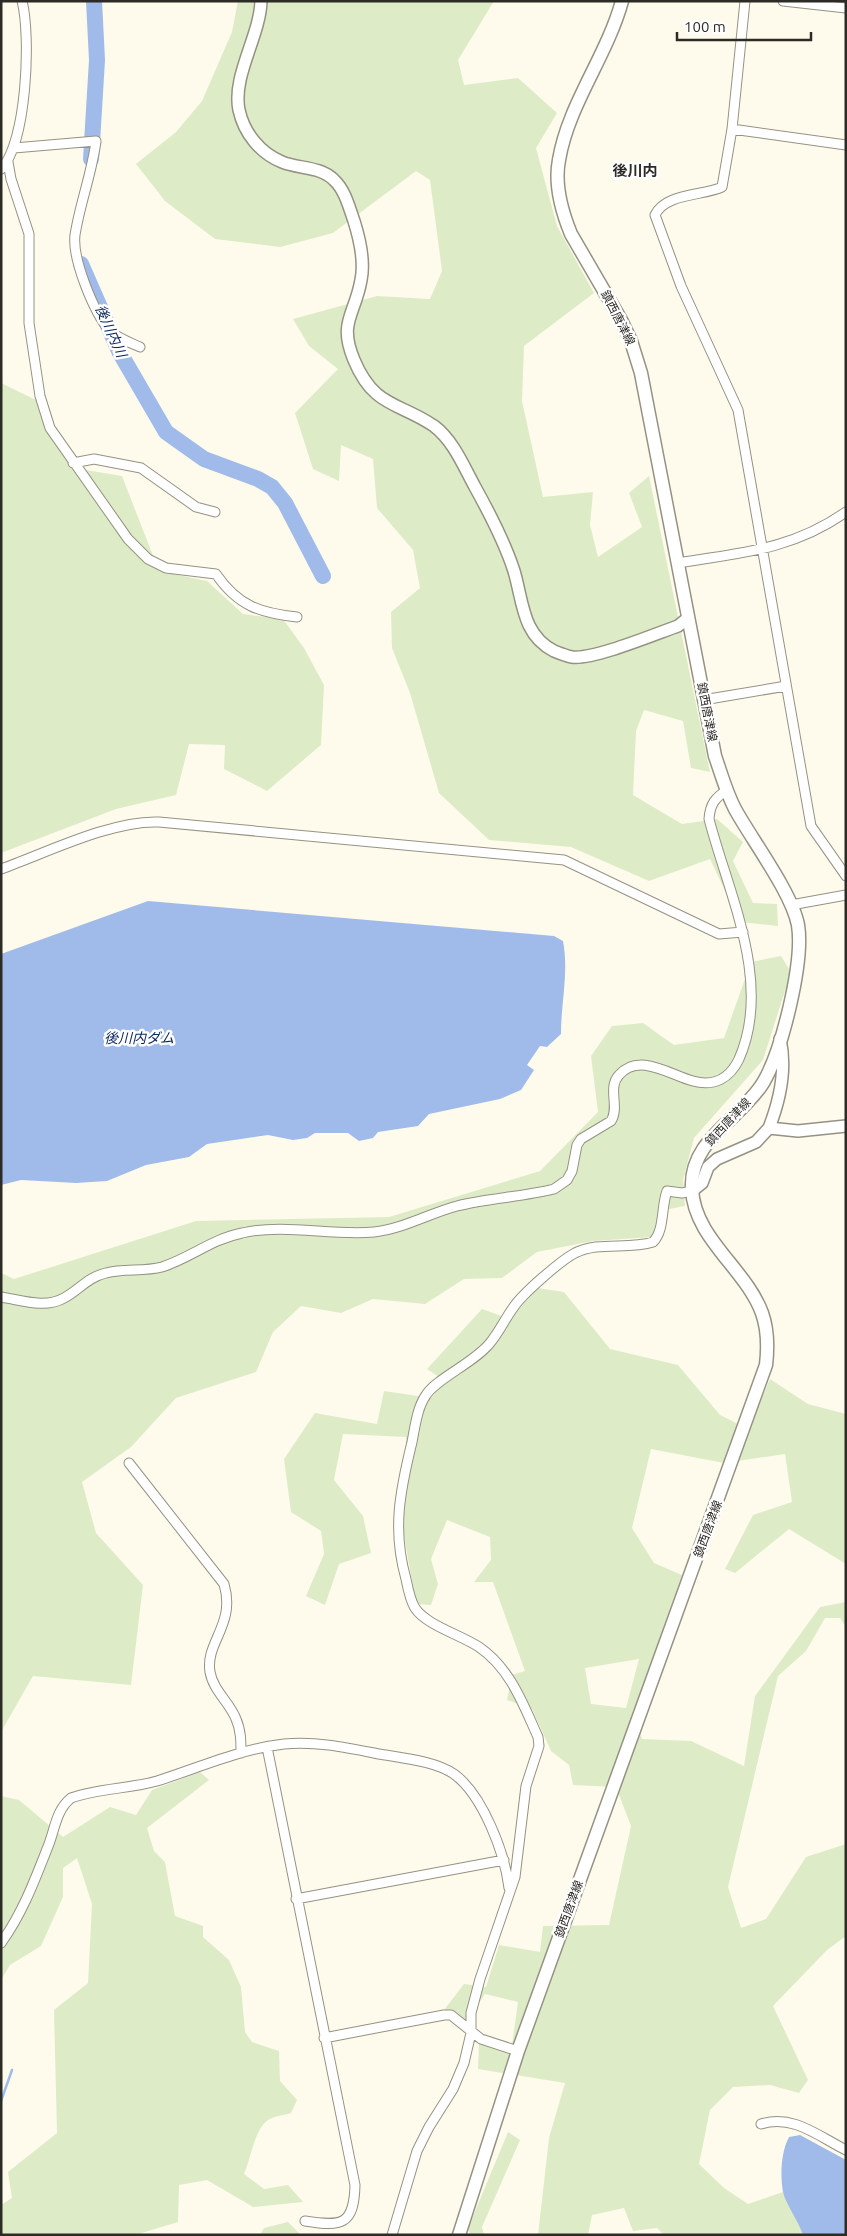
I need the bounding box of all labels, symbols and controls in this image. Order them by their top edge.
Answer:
scale bar [677,10,811,42]
text: 100 m [684,18,726,35]
district label: 後川内 [612,162,658,179]
street label: 鎮西唐津線 [599,288,638,347]
water label: 後川内川 [92,302,131,362]
street label: 鎮西唐津線 [695,681,720,743]
water label: 後川内ダム [104,1030,174,1046]
street label: 鎮西唐津線 [702,1095,753,1148]
street label: 鎮西唐津線 [691,1498,724,1559]
street label: 鎮西唐津線 [552,1878,585,1939]

